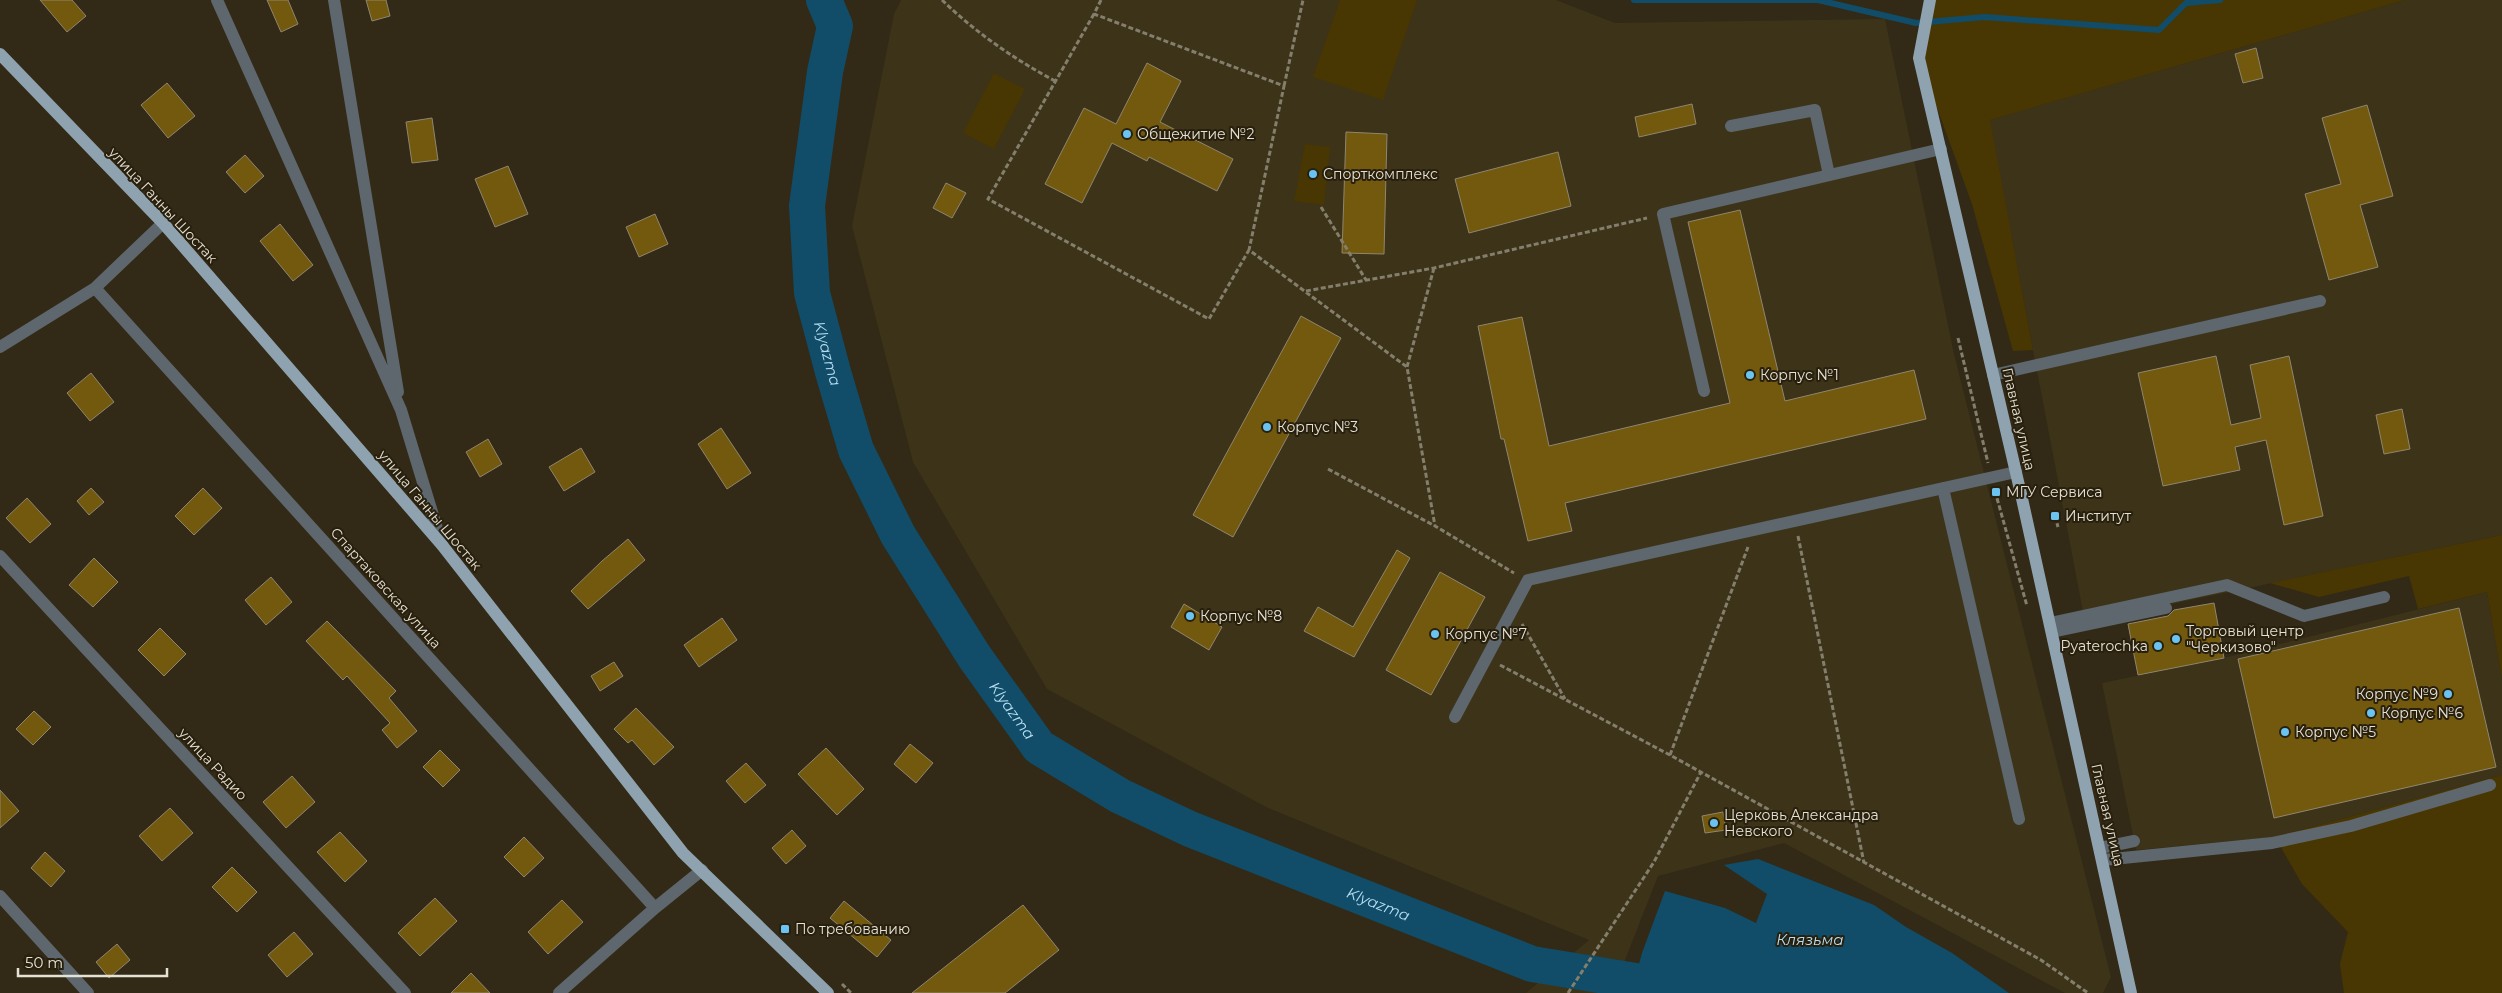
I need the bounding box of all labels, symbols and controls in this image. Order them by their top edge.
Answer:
place label: Общежитие №2 [1137,125,1254,143]
marker: Общежитие №2 [1121,128,1133,140]
street label: улица Ганны Шостак [104,143,221,267]
place label: Спорткомплекс [1323,165,1438,183]
marker: Спорткомплекс [1307,168,1319,180]
water label: Klyazma [810,319,846,388]
place label: Корпус №1 [1760,366,1839,384]
street label: Главная улица [1998,366,2040,472]
marker: Корпус №1 [1744,369,1756,381]
place label: Корпус №3 [1277,418,1358,436]
marker: Корпус №3 [1261,421,1273,433]
street label: улица Ганны Шостак [374,445,486,574]
place label: МГУ Сервиса [2006,483,2102,501]
marker: МГУ Сервиса [1990,486,2002,498]
place label: Институт [2065,507,2131,525]
marker: Институт [2049,510,2061,522]
street label: Спартаковская улица [327,524,445,652]
place label: Корпус №8 [1200,607,1282,625]
marker: Корпус №8 [1184,610,1196,622]
place label: Торговый центр "Черкизово" [2186,622,2304,656]
place label: Корпус №7 [1445,625,1527,643]
marker: Корпус №7 [1429,628,1441,640]
marker: Торговый центр "Черкизово" [2170,633,2182,645]
place label: Pyaterochka [2061,637,2148,655]
marker: Pyaterochka [2152,640,2164,652]
water label: Klyazma [986,678,1040,743]
place label: Корпус №9 [2356,685,2438,703]
marker: Корпус №9 [2442,688,2454,700]
place label: Корпус №6 [2381,704,2463,722]
marker: Корпус №6 [2365,707,2377,719]
street label: улица Радио [174,723,251,804]
place label: Корпус №5 [2295,723,2376,741]
marker: Корпус №5 [2279,726,2291,738]
street label: Главная улица [2087,762,2129,868]
place label: Церковь Александра Невского [1724,806,1879,840]
marker: Церковь Александра Невского [1708,817,1720,829]
water label: Klyazma [1344,882,1413,924]
place label: По требованию [795,920,910,938]
marker: По требованию [779,923,791,935]
water label: Клязьма [1776,930,1844,949]
scale bar [18,946,166,978]
text: 50 m [25,953,63,972]

